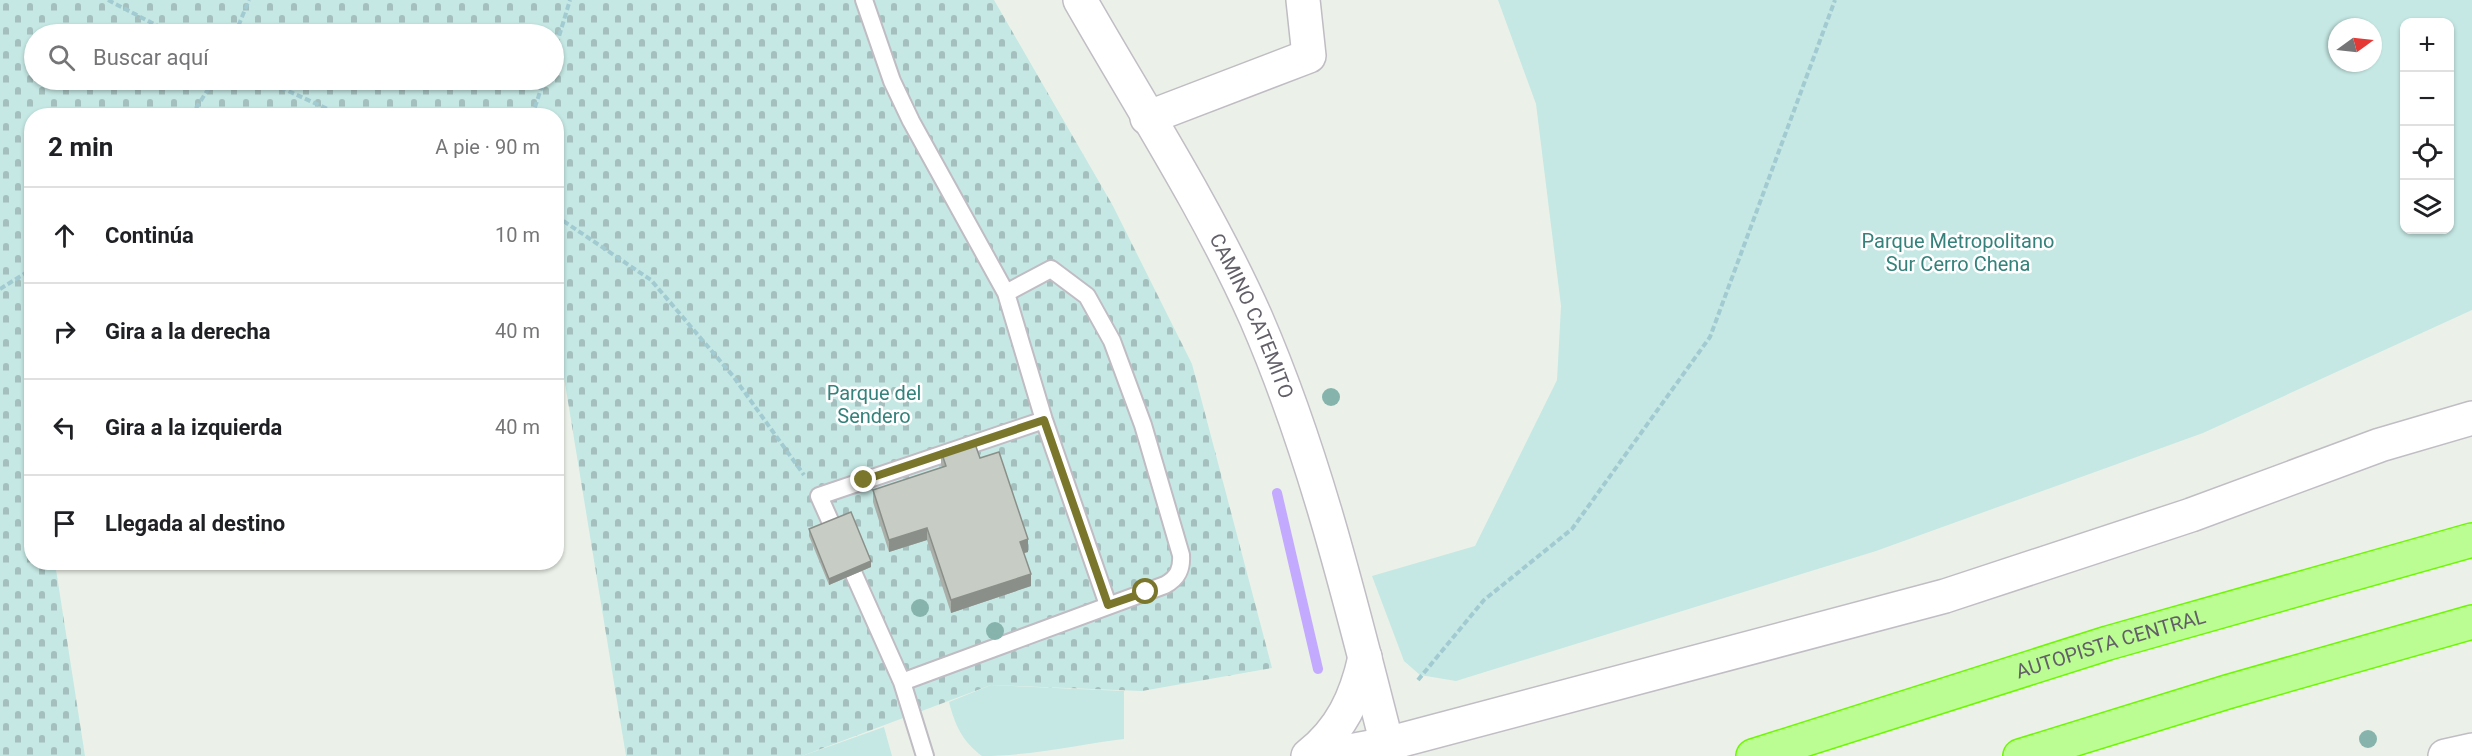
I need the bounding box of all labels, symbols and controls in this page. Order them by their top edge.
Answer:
north arrow [2328,18,2382,72]
map controls [2400,18,2454,234]
button: + [2400,18,2454,72]
search box [24,24,564,90]
icon: search [45,41,78,74]
text: Buscar aquí [93,45,209,70]
button: − [2400,72,2454,126]
button: locate [2400,126,2454,180]
text: 2 min [48,132,113,162]
text: A pie · 90 m [435,135,540,159]
button: layers [2400,180,2454,234]
icon: ahead [48,219,81,252]
text: Continúa [105,223,194,248]
text: 10 m [495,223,540,247]
street label: CAMINO CATEMITO [1205,229,1299,402]
park label: Parque Metropolitano Sur Cerro Chena [1862,229,2054,276]
icon: right [48,315,81,348]
text: Gira a la derecha [105,319,271,344]
text: 40 m [495,319,540,343]
park label: Parque del Sendero [827,381,921,428]
icon: left [48,411,81,444]
text: Gira a la izquierda [105,415,282,440]
text: 40 m [495,415,540,439]
route end [850,466,876,492]
icon: arrive [48,507,81,540]
text: Llegada al destino [105,511,285,536]
route start [1132,578,1158,604]
street label: AUTOPISTA CENTRAL [2013,604,2209,684]

